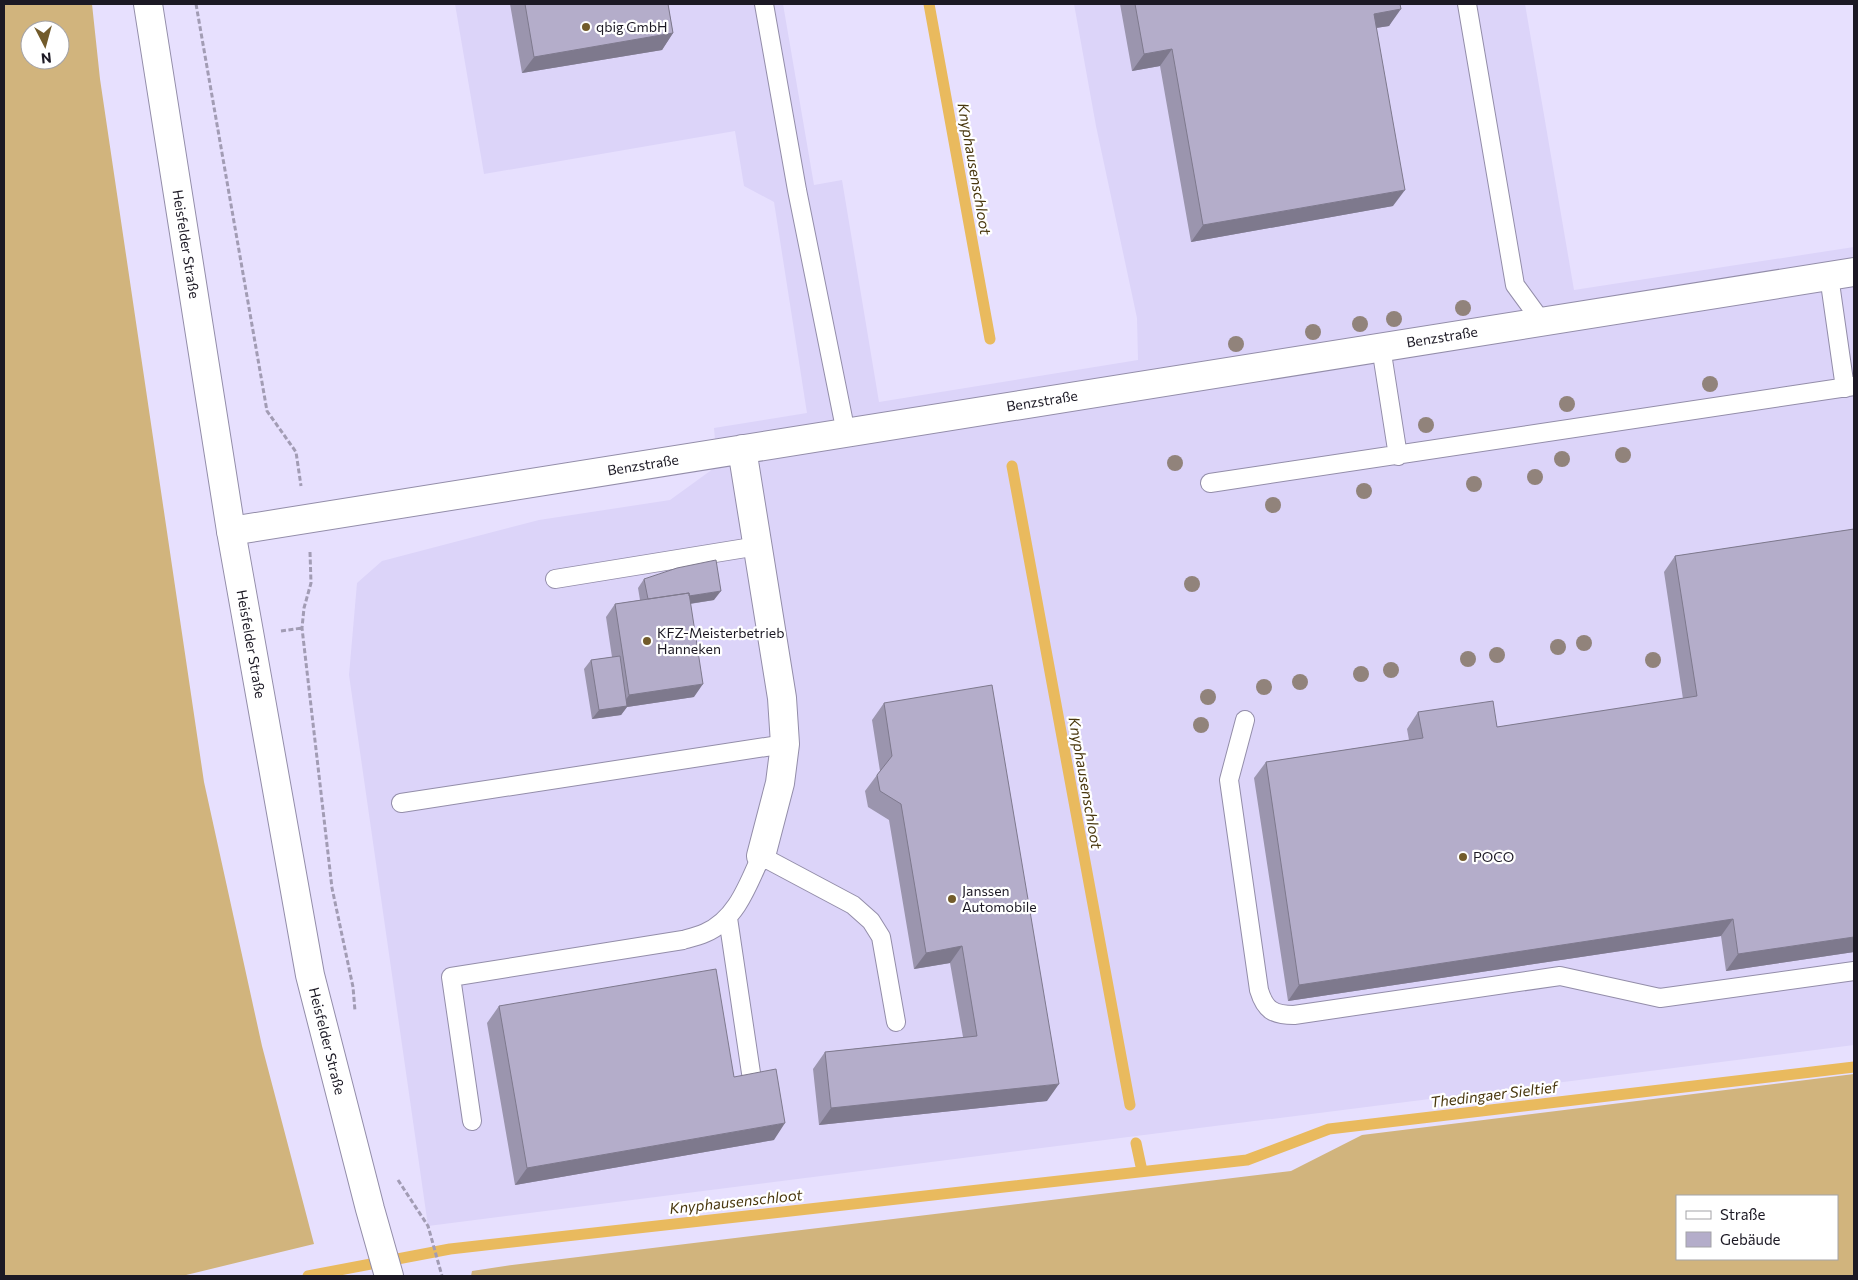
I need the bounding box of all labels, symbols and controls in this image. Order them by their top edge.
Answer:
place label: qbig GmbH [596,18,668,35]
north arrow [20,20,70,70]
marker: qbig GmbH [580,21,592,33]
text: N [40,49,53,67]
water label: Knyphausenschloot [955,101,996,237]
street label: Heisfelder Straße [169,188,204,300]
street label: Benzstraße [1405,322,1479,351]
street label: Benzstraße [1005,386,1079,415]
street label: Benzstraße [606,450,680,479]
street label: Heisfelder Straße [234,588,269,700]
place label: KFZ-Meisterbetrieb Hanneken [657,624,784,657]
marker: KFZ-Meisterbetrieb Hanneken [641,635,653,647]
water label: Knyphausenschloot [1066,715,1107,851]
place label: POCO [1473,848,1514,865]
marker: POCO [1457,851,1469,863]
place label: Janssen Automobile [962,882,1037,915]
marker: Janssen Automobile [946,893,958,905]
street label: Heisfelder Straße [306,985,349,1096]
water label: Thedingaer Sieltief [1429,1077,1561,1111]
water label: Knyphausenschloot [669,1185,804,1217]
legend [1676,1195,1838,1260]
text: Straße [1720,1205,1766,1223]
text: Gebäude [1720,1230,1781,1248]

